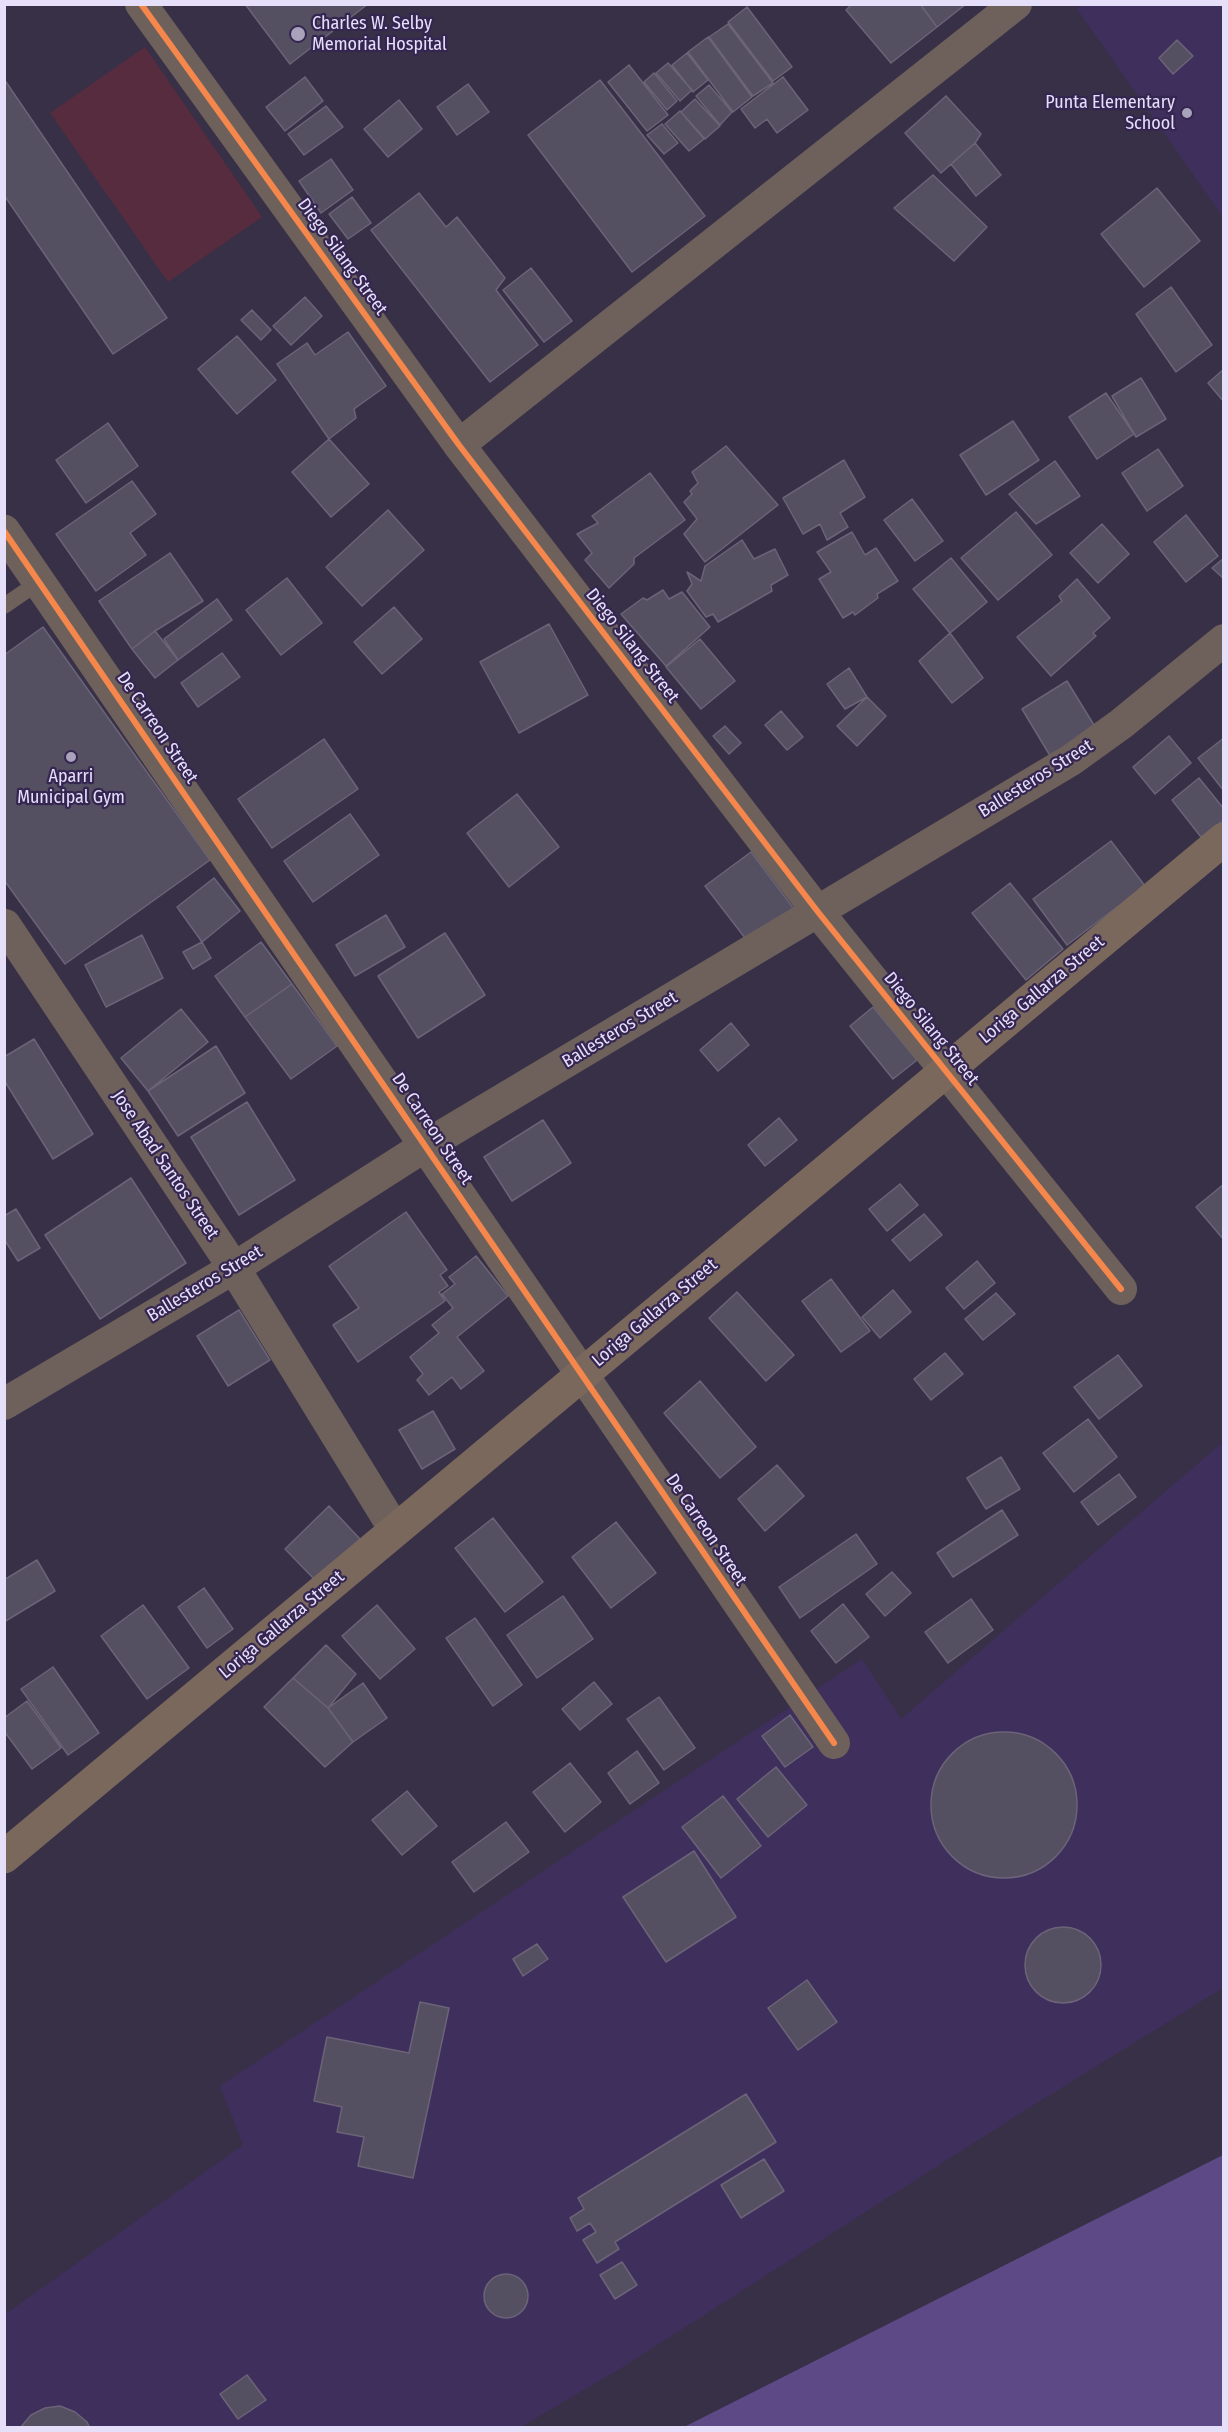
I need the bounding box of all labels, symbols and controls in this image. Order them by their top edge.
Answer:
place label: Charles W. Selby Memorial Hospital [312,13,447,56]
marker: Charles W. Selby Memorial Hospital [289,25,307,43]
place label: Punta Elementary School [1045,92,1175,134]
marker: Punta Elementary School [1180,106,1194,120]
street label: Diego Silang Street [292,194,392,320]
street label: Diego Silang Street [581,585,683,707]
street label: De Carreon Street [112,668,202,788]
street label: Ballesteros Street [975,735,1097,823]
marker: Aparri Municipal Gym [64,750,78,764]
place label: Aparri Municipal Gym [17,766,125,808]
street label: Loriga Gallarza Street [975,931,1109,1049]
street label: Diego Silang Street [879,968,983,1090]
street label: Ballesteros Street [559,987,681,1073]
street label: De Carreon Street [387,1069,477,1189]
street label: Jose Abad Santos Street [107,1086,223,1244]
street label: Ballesteros Street [144,1241,266,1327]
street label: Loriga Gallarza Street [588,1254,722,1372]
street label: De Carreon Street [661,1470,751,1590]
street label: Loriga Gallarza Street [215,1566,349,1684]

